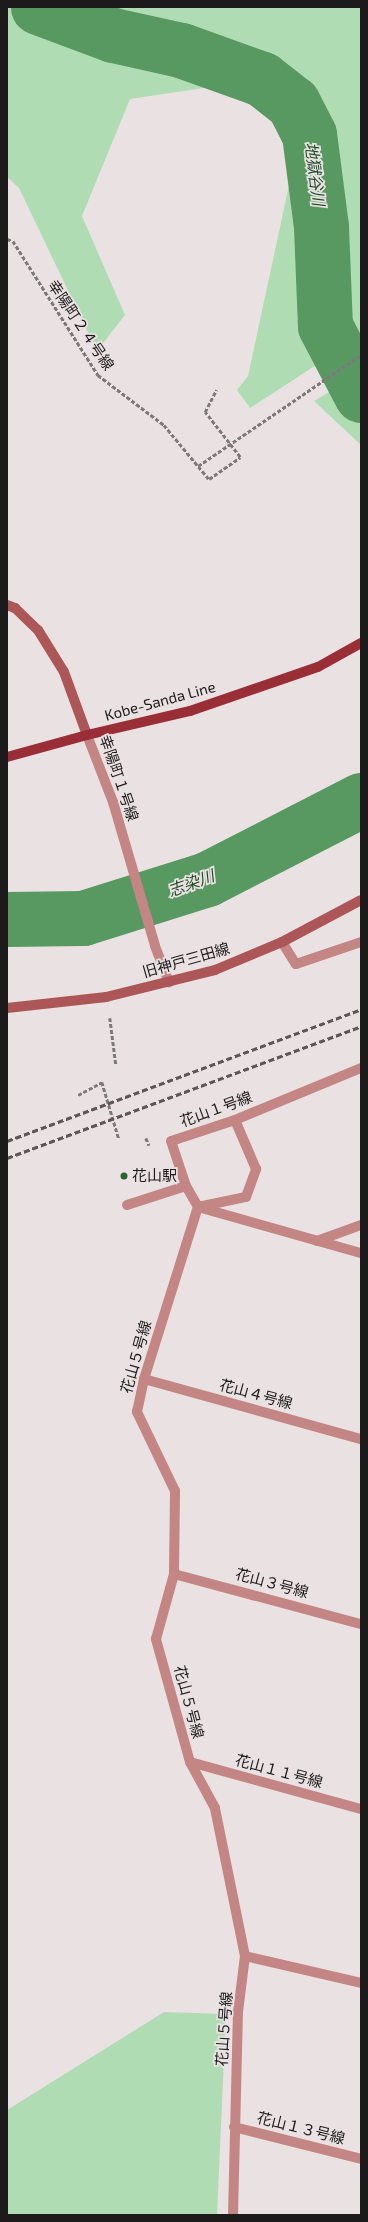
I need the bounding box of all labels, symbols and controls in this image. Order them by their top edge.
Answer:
water label: 地獄谷川 [302,141,328,207]
street label: 幸陽町２４号線 [44,276,118,374]
street label: Kobe-Sanda Line [103,678,217,724]
street label: 幸陽町１号線 [96,733,142,823]
water label: 志染川 [165,866,217,900]
street label: 旧神戸三田線 [140,939,232,981]
street label: 花山１号線 [178,1088,254,1130]
place label: 花山駅 [132,1167,177,1185]
marker: 花山駅 [119,1171,129,1181]
street label: 花山５号線 [117,1318,155,1396]
street label: 花山４号線 [217,1376,295,1412]
street label: 花山３号線 [233,1565,311,1601]
street label: 花山５号線 [171,1663,207,1741]
street label: 花山１１号線 [233,1751,325,1791]
street label: 花山５号線 [212,1991,236,2067]
street label: 花山１３号線 [255,2108,347,2148]

